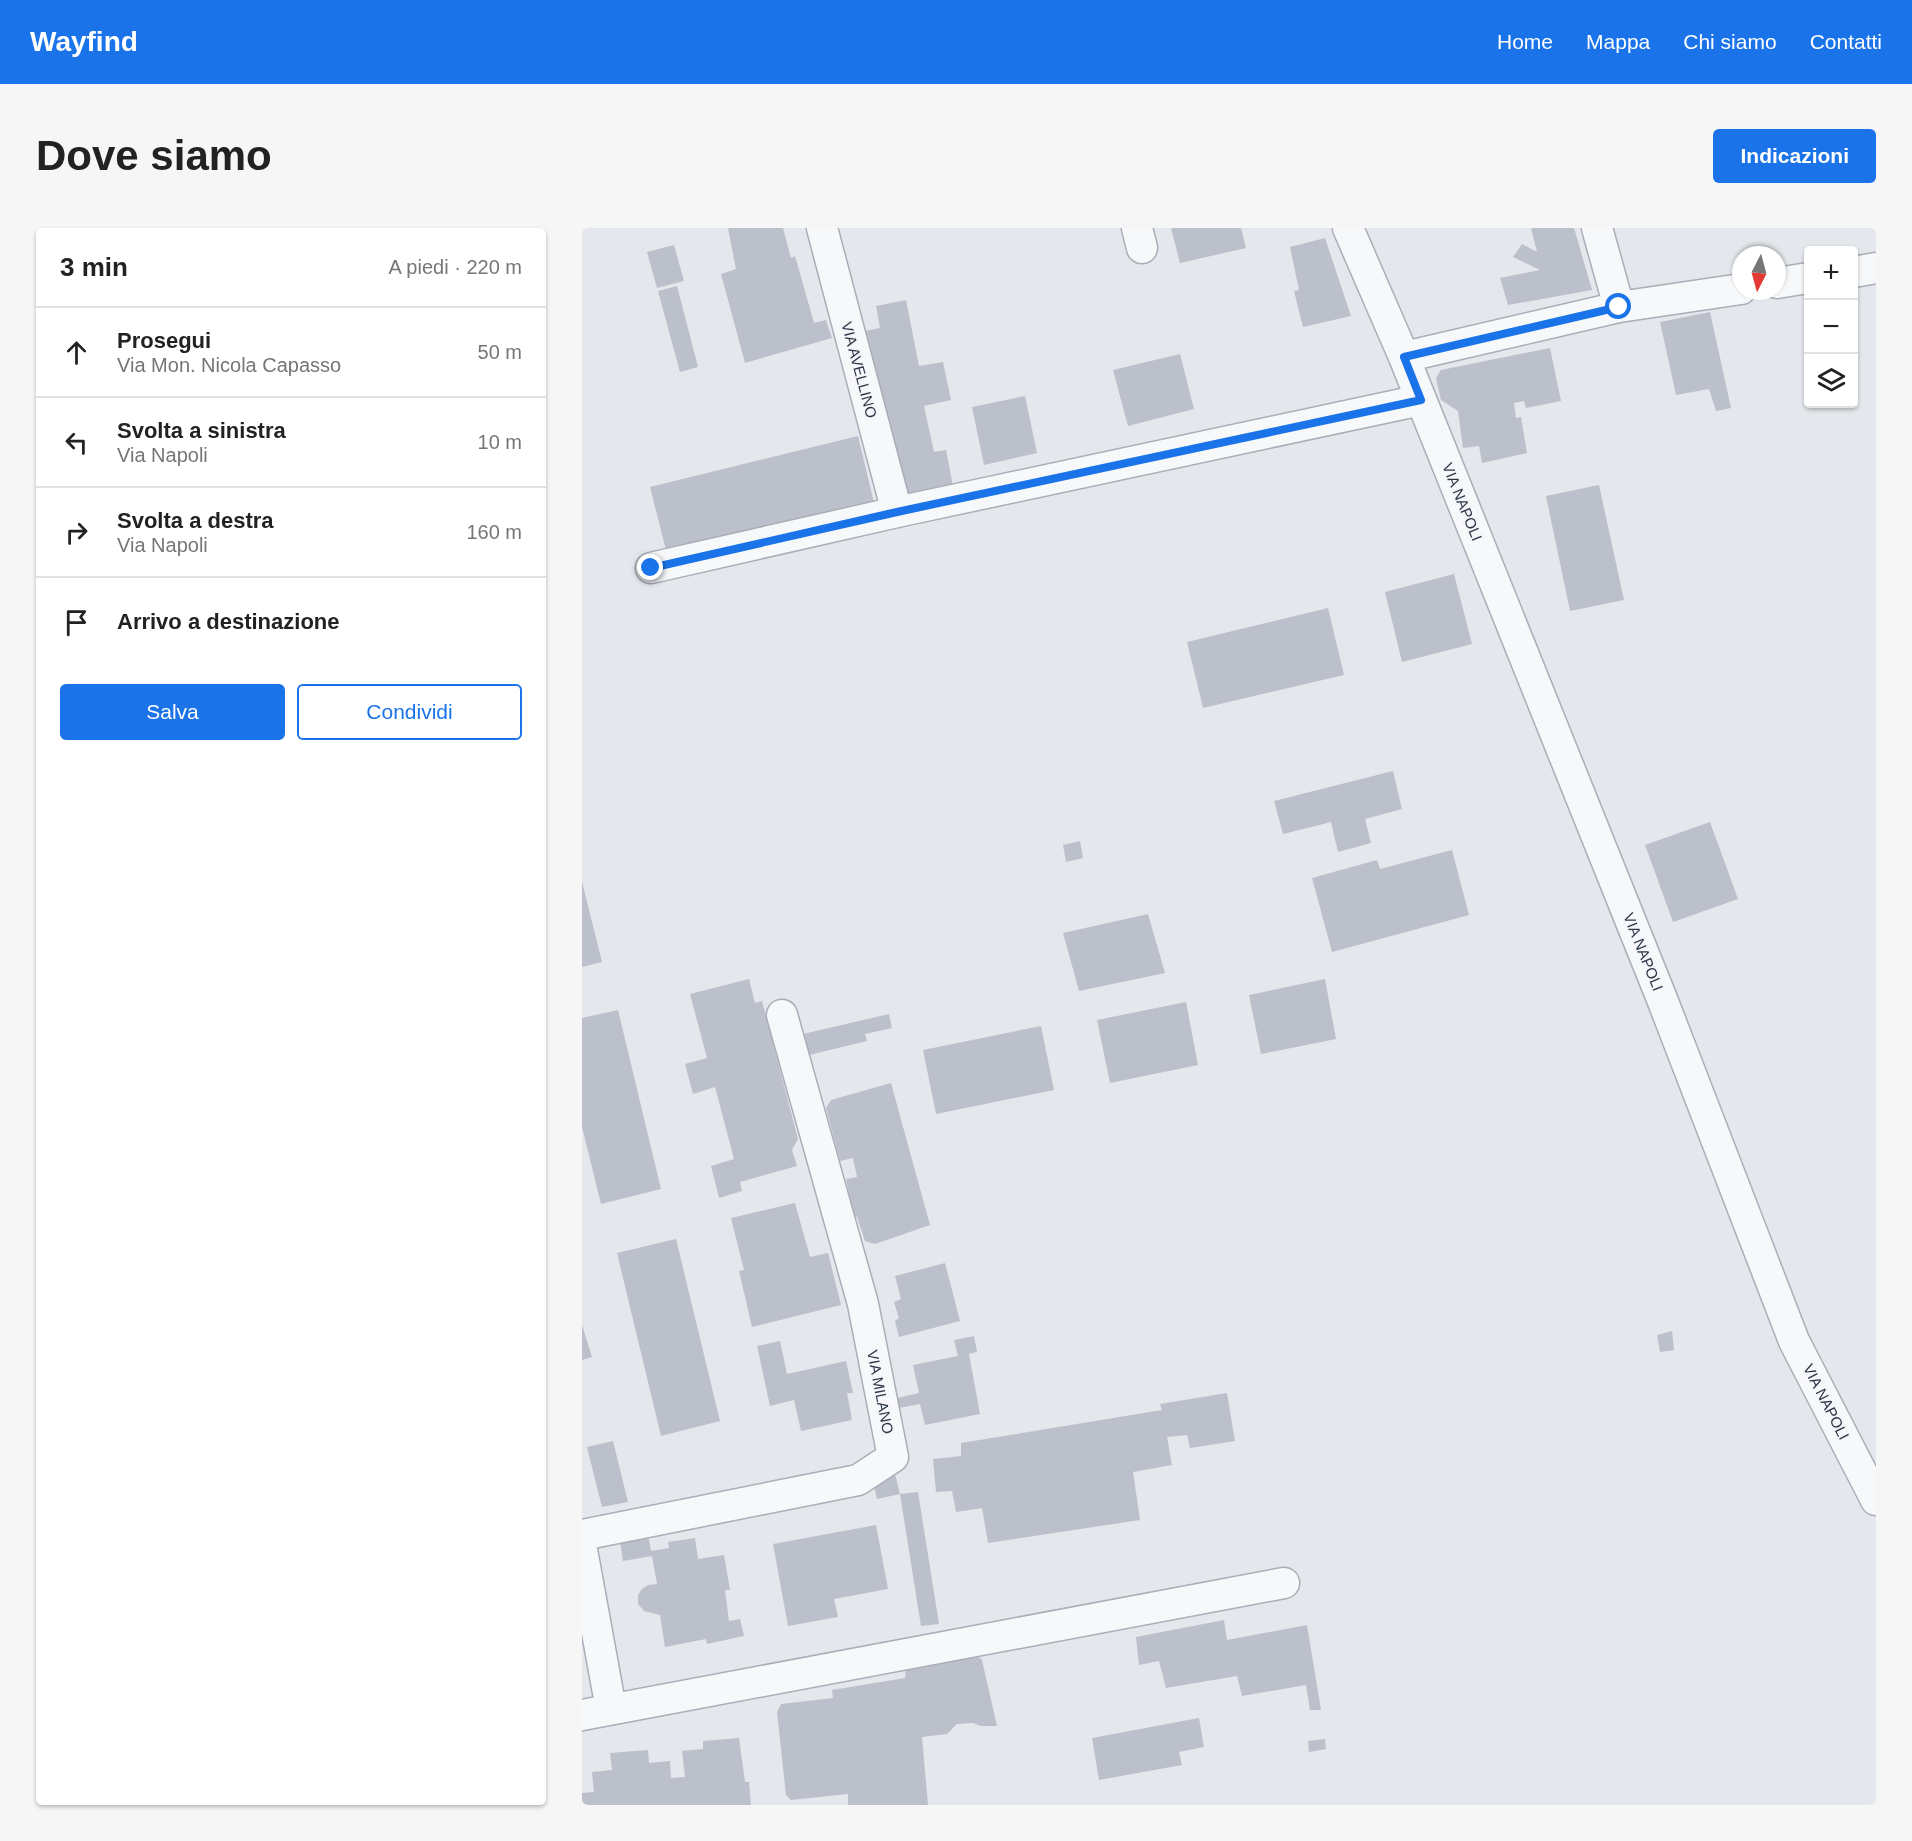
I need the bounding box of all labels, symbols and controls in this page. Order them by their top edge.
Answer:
text: Wayfind [30,26,138,57]
text: Home [1497,30,1553,53]
text: Mappa [1586,30,1650,53]
text: Chi siamo [1683,30,1777,53]
text: Contatti [1810,30,1882,53]
button: Indicazioni [1713,129,1876,183]
text: Dove siamo [36,132,272,179]
north arrow [1732,246,1786,300]
map controls [1804,246,1858,408]
button: + [1804,246,1858,300]
text: 3 min [60,252,128,282]
text: A piedi · 220 m [389,256,522,278]
route start [1605,293,1631,319]
button: − [1804,300,1858,354]
street label: VIA AVELLINO [838,320,880,420]
text: Prosegui [117,328,211,353]
icon: ahead [60,336,93,369]
text: 50 m [478,341,522,363]
text: Via Mon. Nicola Capasso [117,354,341,376]
button: layers [1804,354,1858,408]
text: Svolta a sinistra [117,418,286,443]
icon: left [60,426,93,459]
text: 10 m [478,431,522,453]
text: Via Napoli [117,444,208,466]
street label: VIA NAPOLI [1439,460,1486,543]
text: Svolta a destra [117,508,274,533]
icon: right [60,516,93,549]
text: 160 m [466,521,522,543]
text: Via Napoli [117,534,208,556]
route end [637,554,663,580]
icon: arrive [60,606,93,639]
text: Arrivo a destinazione [117,609,340,634]
button: Salva [60,684,285,740]
button: Condividi [297,684,522,740]
street label: VIA NAPOLI [1620,910,1667,993]
street label: VIA MILANO [864,1349,897,1435]
street label: VIA NAPOLI [1800,1361,1853,1442]

